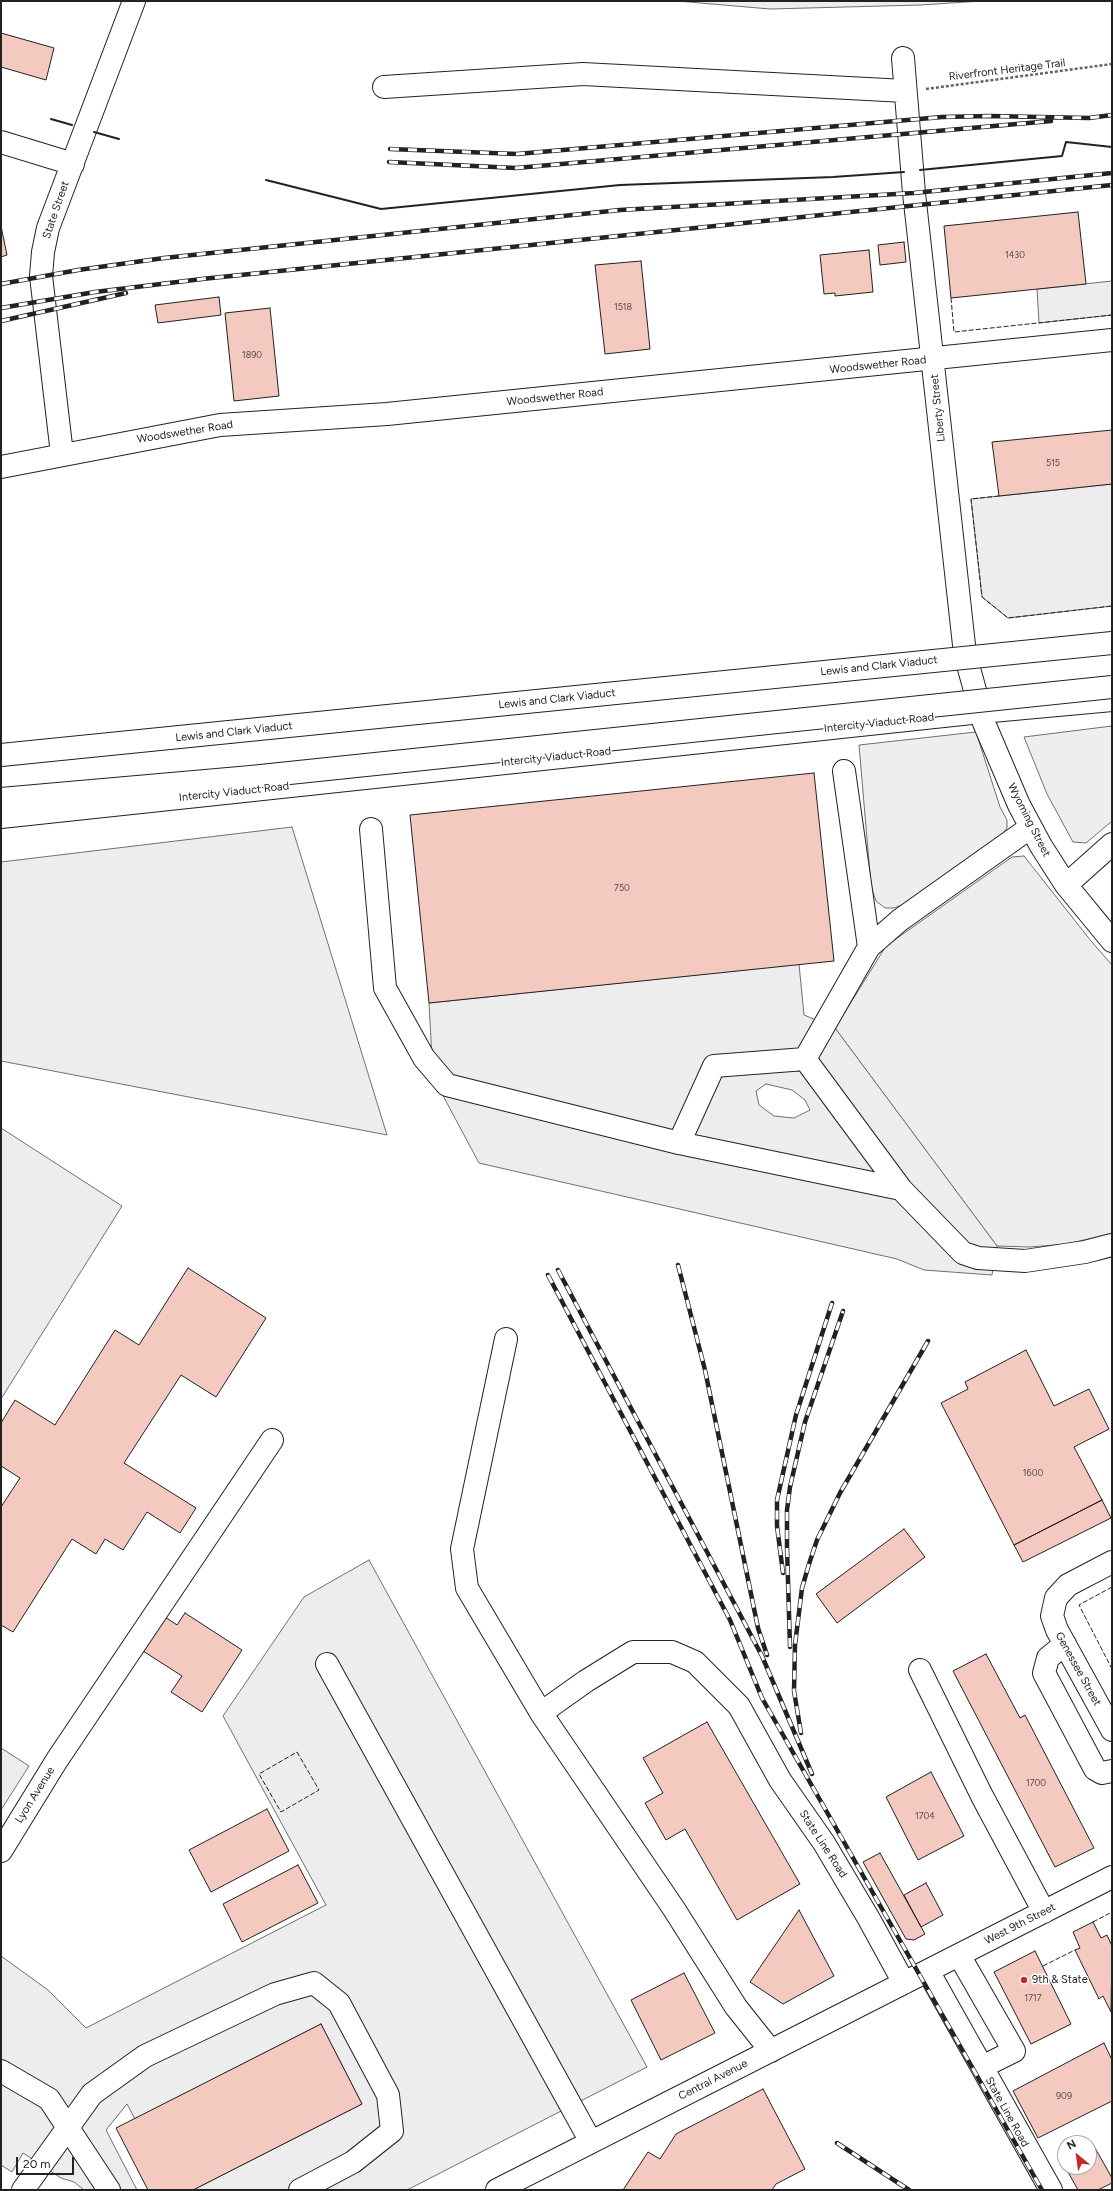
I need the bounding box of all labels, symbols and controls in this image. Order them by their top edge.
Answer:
street label: Riverfront Heritage Trail [948,56,1066,84]
street label: State Street [40,179,72,241]
house number: 1430 [1005,250,1025,260]
house number: 1518 [614,302,632,312]
house number: 1890 [242,350,262,360]
street label: Woodswether Road [829,353,927,377]
street label: Liberty Street [928,374,948,442]
street label: Woodswether Road [506,385,604,409]
street label: Woodswether Road [136,418,234,446]
house number: 515 [1046,458,1060,468]
street label: Lewis and Clark Viaduct [820,653,938,679]
street label: Lewis and Clark Viaduct [498,686,616,712]
street label: Intercity Viaduct Road [823,711,935,735]
street label: Lewis and Clark Viaduct [175,719,293,745]
street label: Intercity Viaduct Road [500,745,612,769]
street label: Intercity Viaduct Road [178,780,290,804]
street label: Wyoming Street [1005,781,1053,859]
house number: 750 [614,883,630,893]
house number: 1600 [1023,1468,1043,1478]
street label: Genessee Street [1052,1630,1104,1708]
street label: Lyon Avenue [13,1764,57,1826]
house number: 1700 [1026,1778,1046,1788]
street label: State Line Road [796,1808,850,1880]
house number: 1704 [915,1811,935,1821]
street label: West 9th Street [982,1900,1058,1948]
place label: 9th & State [1032,1973,1088,1987]
marker: 9th & State [1019,1975,1029,1985]
house number: 1717 [1024,1993,1042,2003]
street label: Central Avenue [676,2057,750,2103]
street label: State Line Road [982,2075,1032,2149]
house number: 909 [1056,2091,1072,2101]
north arrow [1057,2135,1097,2175]
text: N [1065,2137,1078,2153]
scale bar [18,2149,76,2175]
text: 20 m [23,2157,51,2171]

